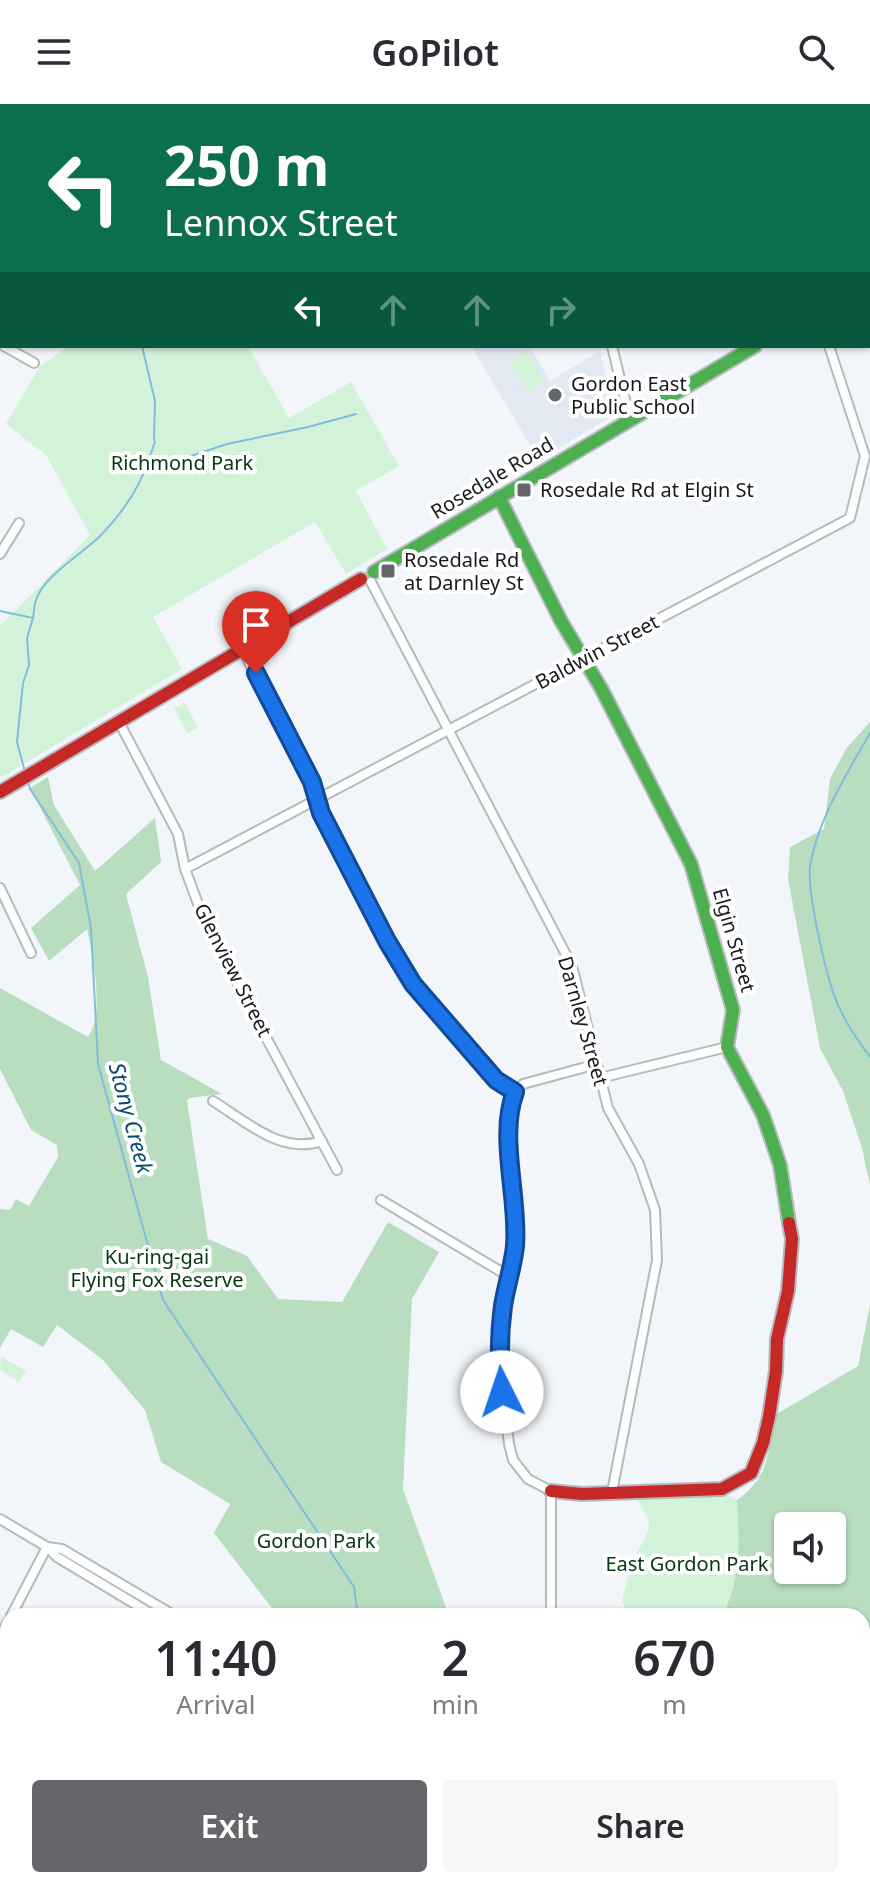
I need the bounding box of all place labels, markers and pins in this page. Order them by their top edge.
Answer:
place label: Gordon East Public School [571,370,695,420]
marker: Gordon East Public School [546,386,564,404]
place label: Rosedale Rd at Elgin St [540,476,754,503]
marker: Rosedale Rd at Elgin St [515,481,533,499]
place label: Rosedale Rd at Darnley St [404,546,524,596]
marker: Rosedale Rd at Darnley St [379,562,397,580]
pin [222,591,290,673]

